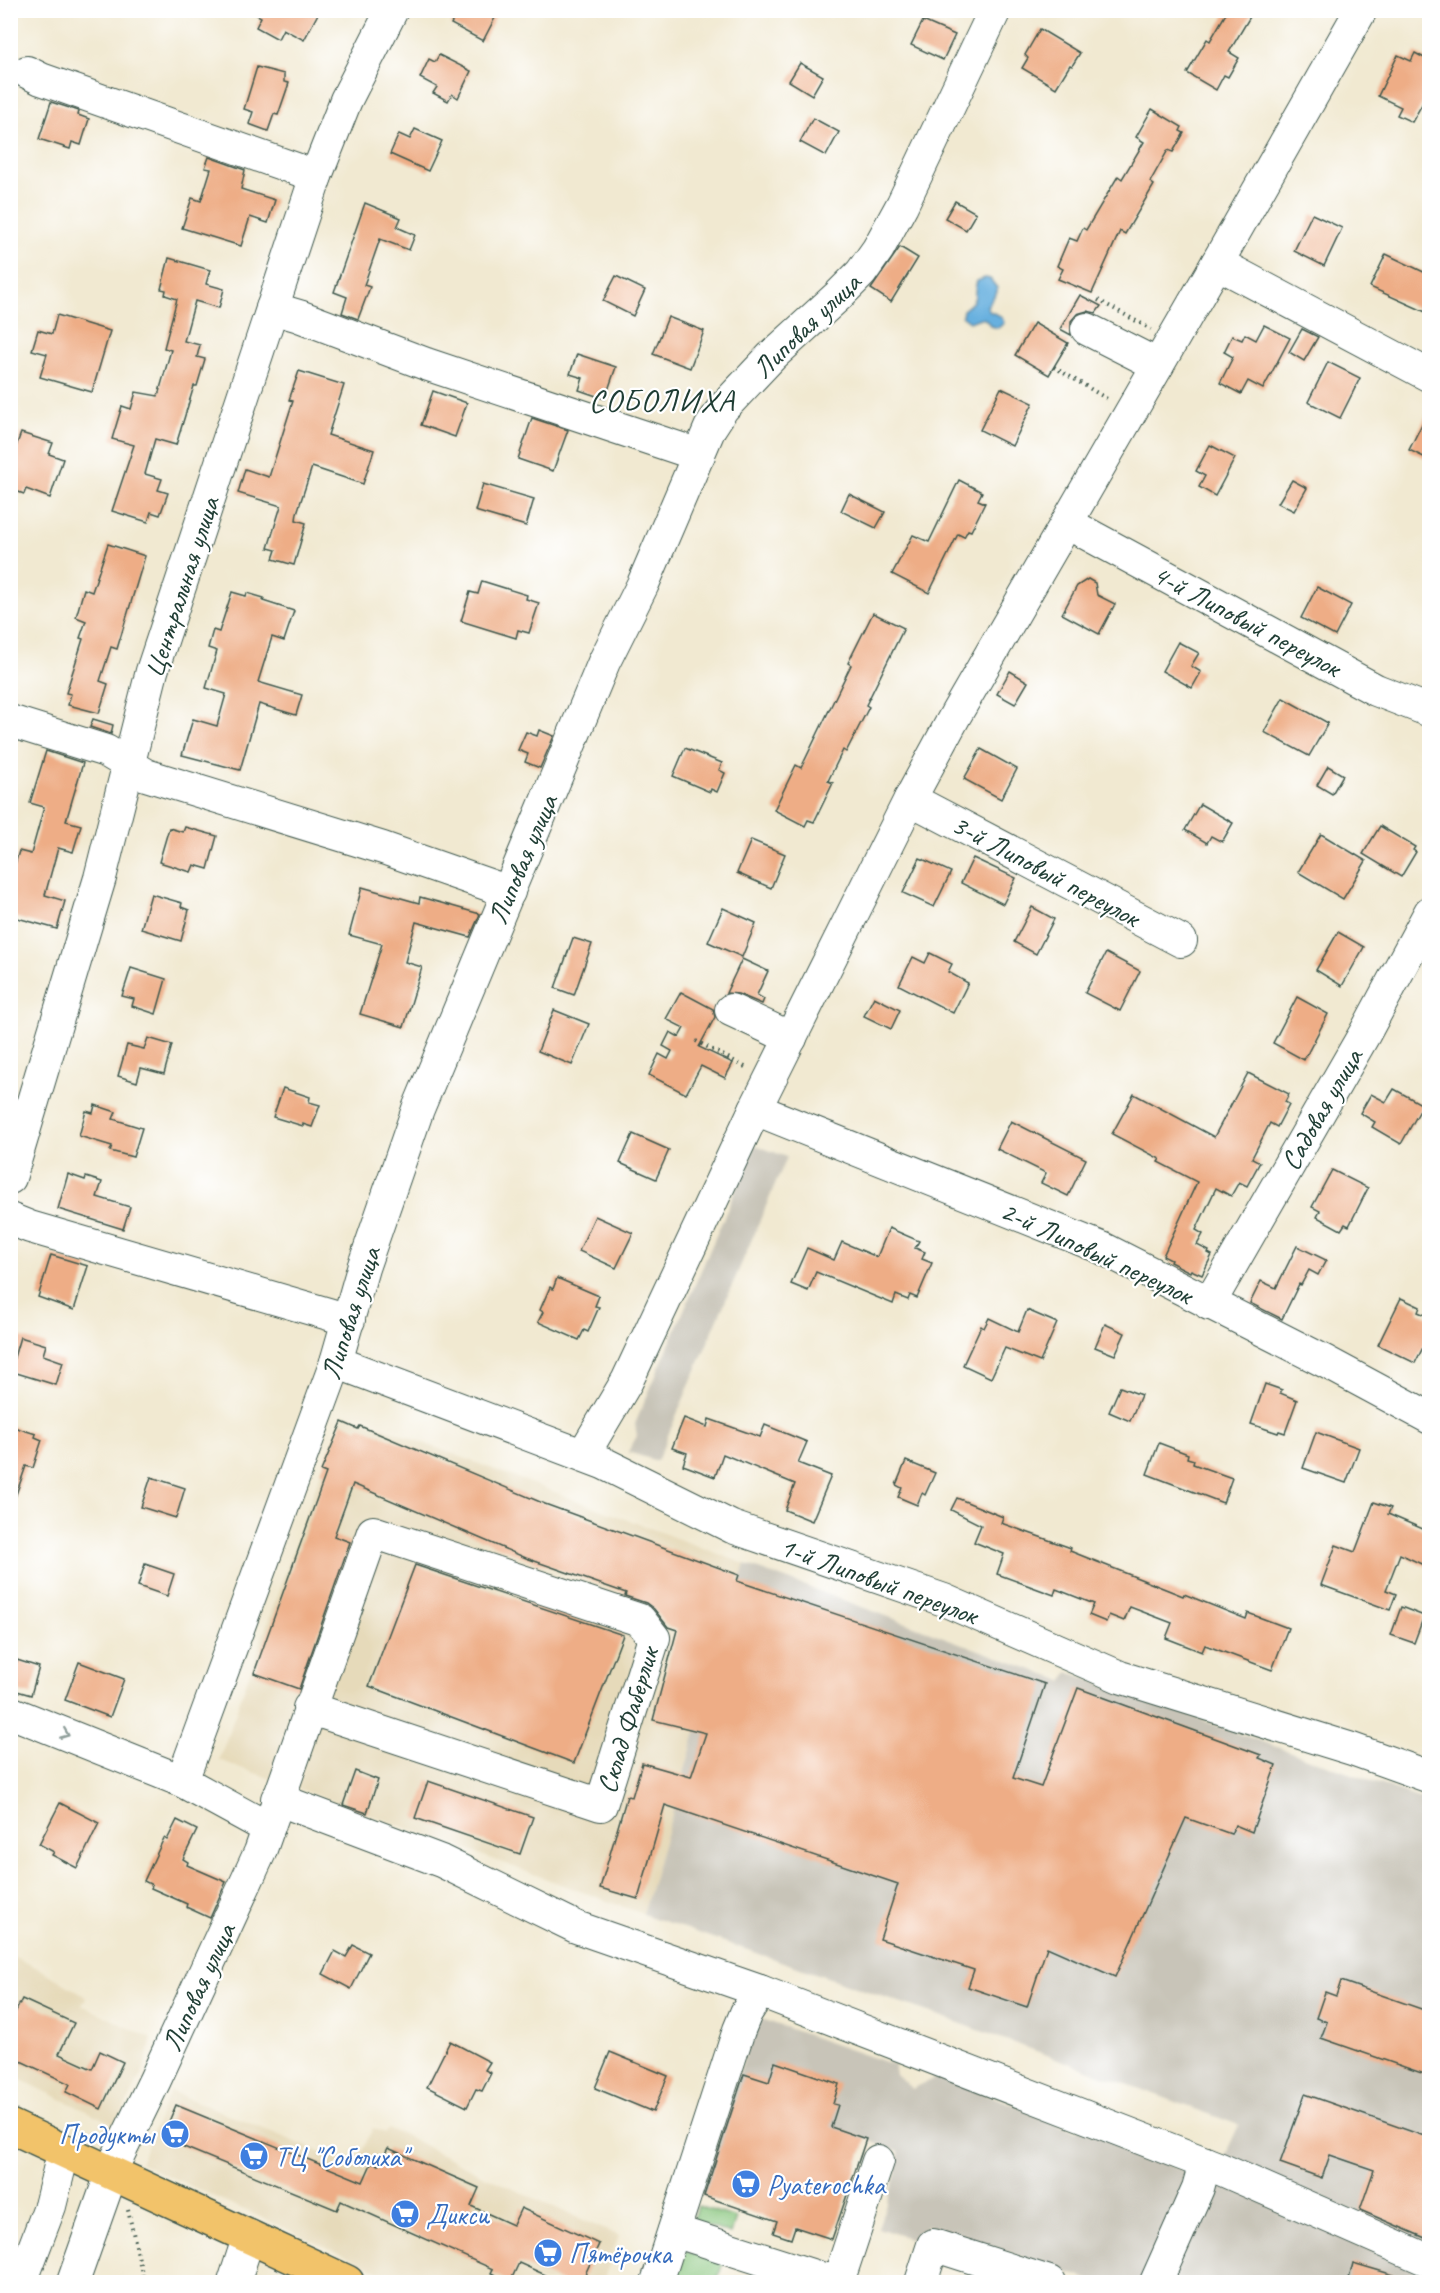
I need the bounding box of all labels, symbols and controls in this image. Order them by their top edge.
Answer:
street label: Липовая улица [745,264,869,386]
district label: СОБОЛИХА [589,380,736,421]
street label: Центральная улица [136,491,228,682]
street label: 4-й Липовый переулок [1147,556,1349,686]
street label: Липовая улица [480,788,566,929]
street label: 3-й Липовый переулок [946,806,1148,936]
street label: Садовая улица [1273,1041,1371,1176]
street label: 2-й Липовый переулок [995,1193,1201,1313]
street label: Липовая улица [313,1241,389,1384]
street label: 1-й Липовый переулок [775,1529,985,1633]
street label: Склад Фаберлик [589,1640,667,1797]
one-way arrow [59,1727,70,1739]
street label: Липовая улица [154,1916,244,2057]
place label: Продукты [59,2117,156,2152]
supermarket icon: Продукты [159,2118,191,2150]
place label: ТЦ "Соболиха" [275,2139,412,2174]
supermarket icon: ТЦ "Соболиха" [238,2140,270,2172]
place label: Pyaterochka [767,2167,887,2202]
supermarket icon: Pyaterochka [730,2168,762,2200]
place label: Дикси [426,2197,490,2232]
supermarket icon: Дикси [389,2198,421,2230]
place label: Пятёрочка [569,2236,673,2271]
supermarket icon: Пятёрочка [532,2237,564,2269]

